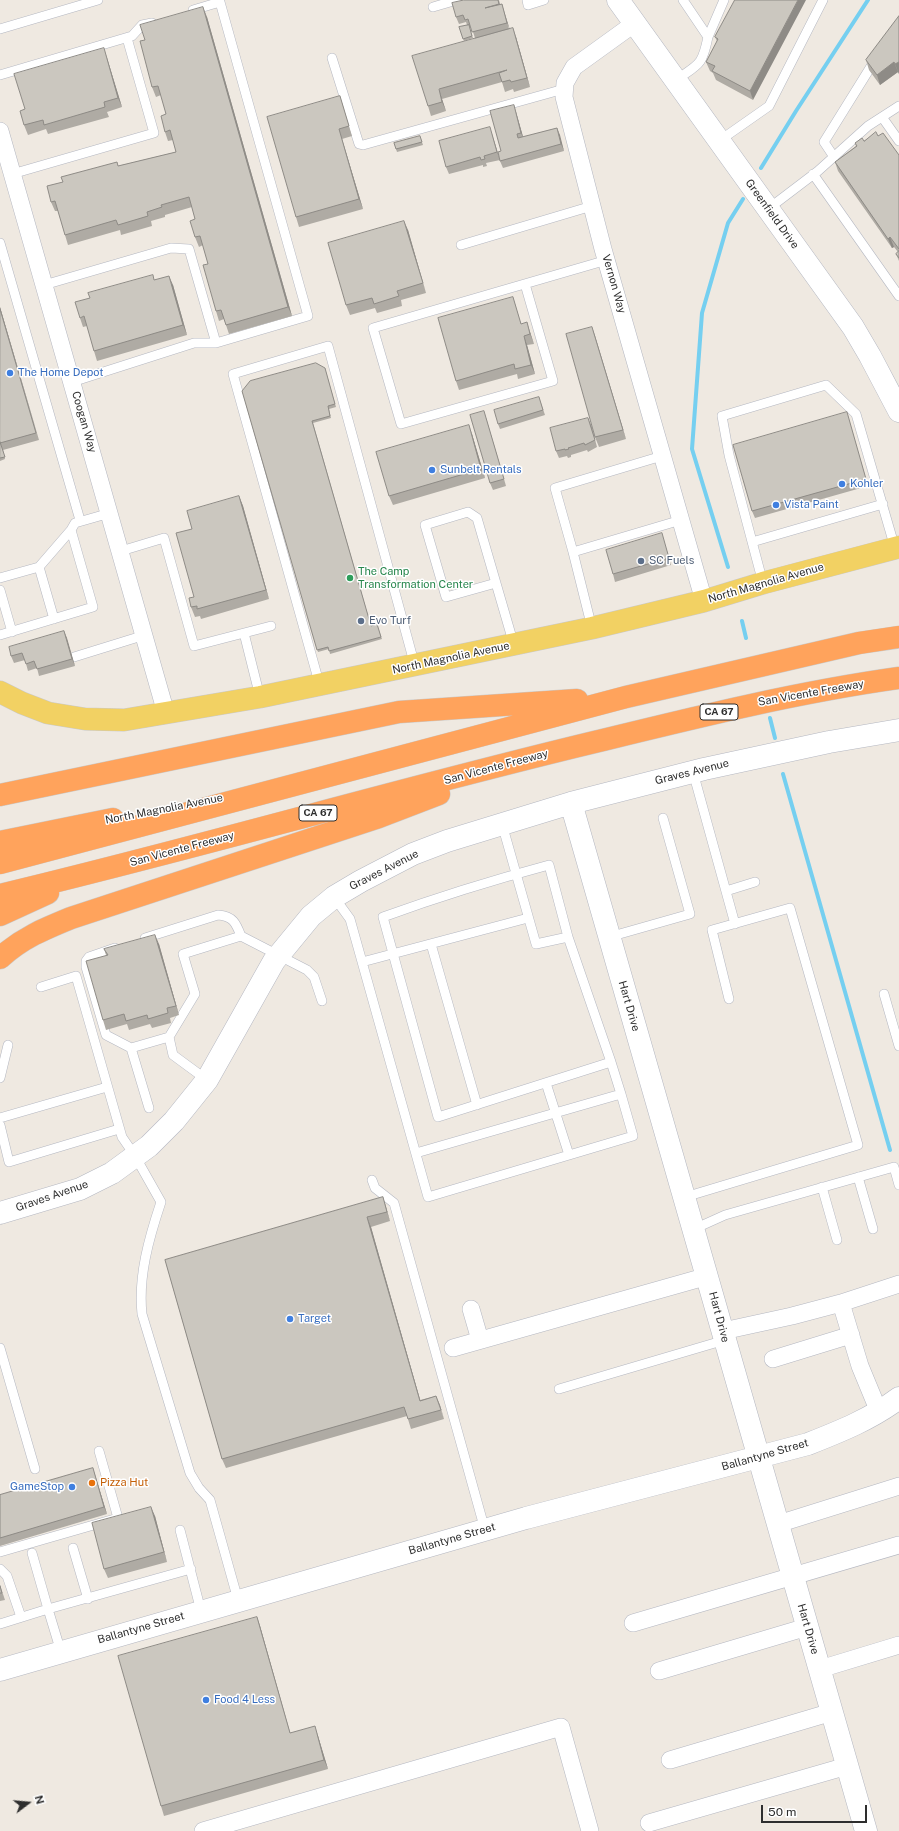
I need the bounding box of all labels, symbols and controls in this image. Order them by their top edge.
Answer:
street label: Greenfield Drive [742,177,802,251]
street label: Vernon Way [599,253,629,315]
place label: The Home Depot [18,366,103,380]
marker: The Home Depot [5,368,15,378]
street label: Coogan Way [69,390,99,454]
place label: Sunbelt Rentals [440,463,521,477]
marker: Sunbelt Rentals [427,465,437,475]
place label: Kohler [850,477,883,491]
marker: Kohler [837,479,847,489]
place label: Vista Paint [784,498,839,512]
marker: Vista Paint [771,500,781,510]
place label: SC Fuels [649,554,694,568]
marker: SC Fuels [636,556,646,566]
street label: North Magnolia Avenue [707,560,825,606]
place label: The Camp Transformation Center [358,565,473,591]
marker: The Camp Transformation Center [345,573,355,583]
place label: Evo Turf [369,614,411,628]
marker: Evo Turf [356,616,366,626]
street label: North Magnolia Avenue [391,639,511,677]
street label: San Vicente Freeway [757,677,865,709]
road number: CA 67 [700,704,738,720]
street label: San Vicente Freeway [442,747,550,787]
street label: Graves Avenue [654,756,730,788]
street label: North Magnolia Avenue [104,791,224,827]
road number: CA 67 [299,805,337,821]
street label: San Vicente Freeway [128,829,236,869]
street label: Graves Avenue [347,847,421,893]
street label: Hart Drive [616,979,642,1033]
street label: Graves Avenue [14,1177,90,1215]
street label: Hart Drive [706,1290,732,1344]
place label: Target [298,1312,331,1326]
marker: Target [285,1314,295,1324]
street label: Ballantyne Street [720,1436,810,1474]
place label: Pizza Hut [100,1476,148,1490]
marker: Pizza Hut [87,1478,97,1488]
place label: GameStop [10,1480,64,1494]
marker: GameStop [67,1482,77,1492]
street label: Ballantyne Street [407,1520,497,1558]
street label: Hart Drive [795,1602,821,1656]
street label: Ballantyne Street [96,1609,186,1647]
place label: Food 4 Less [214,1693,275,1707]
marker: Food 4 Less [201,1695,211,1705]
north arrow [8,1783,48,1823]
text: N [33,1794,46,1805]
scale bar [763,1797,869,1823]
text: 50 m [768,1805,796,1819]

